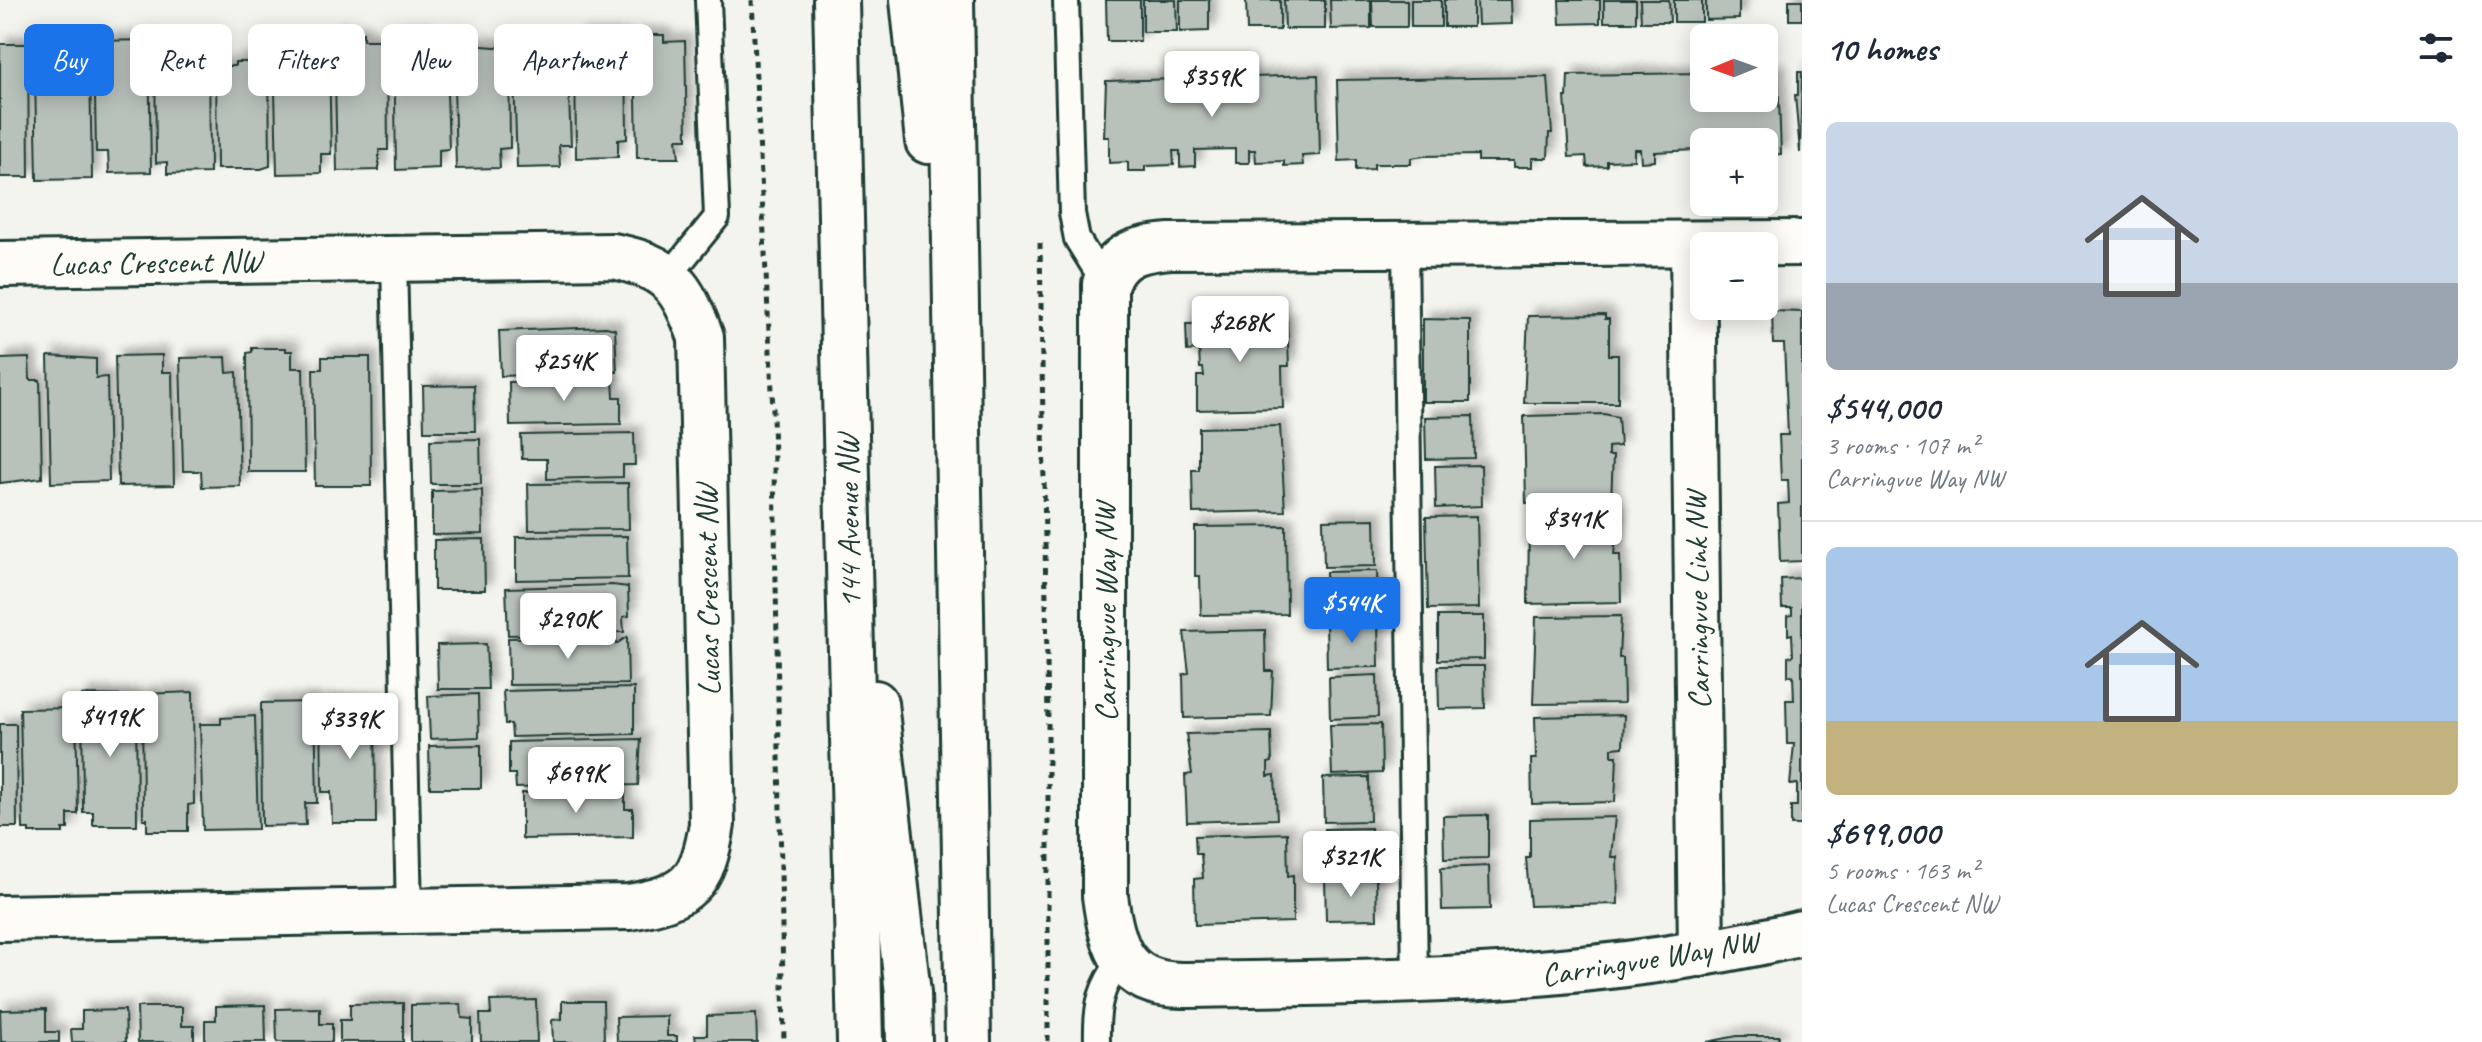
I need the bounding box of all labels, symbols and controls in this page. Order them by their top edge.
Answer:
chip: Buy [24,24,114,96]
chip: Rent [130,24,232,96]
chip: Filters [248,24,365,96]
chip: New [381,24,478,96]
chip: Apartment [494,24,653,96]
north arrow [1690,24,1778,112]
map controls [1690,24,1778,320]
icon: filters [2414,26,2458,70]
text: 10 homes [1826,27,1937,70]
pin: $359K [1156,51,1268,119]
text: $359K [1182,60,1242,93]
button: + [1690,128,1778,216]
icon: home [2070,174,2214,318]
button: − [1690,232,1778,320]
street label: Lucas Crescent NW [50,240,265,285]
pin: $268K [1184,296,1296,364]
text: $268K [1210,305,1270,338]
pin: $254K [508,335,620,403]
text: $254K [534,344,594,377]
text: $544,000 [1826,386,1939,429]
text: 3 rooms · 107 m² [1826,429,1978,462]
street label: 144 Avenue NW [826,430,871,609]
text: Carringvue Way NW [1826,462,2004,495]
street label: Lucas Crescent NW [685,481,730,696]
street label: Carringvue Link NW [1675,486,1720,710]
pin: $341K [1518,493,1630,561]
street label: Carringvue Way NW [1085,498,1126,722]
text: $341K [1544,502,1604,535]
pin: $544K [1296,577,1408,645]
text: $544K [1322,586,1382,619]
pin: $290K [512,593,624,661]
icon: home [2070,599,2214,743]
text: $290K [538,602,598,635]
pin: $419K [54,691,166,759]
pin: $339K [294,693,406,761]
text: $419K [80,700,140,733]
text: $339K [320,702,380,735]
pin: $699K [520,747,632,815]
text: $699K [546,756,606,789]
text: $699,000 [1826,811,1940,854]
pin: $321K [1295,831,1407,899]
text: $321K [1321,840,1381,873]
text: 5 rooms · 163 m² [1826,854,1978,887]
text: Lucas Crescent NW [1826,887,1998,920]
street label: Carringvue Way NW [1538,920,1766,996]

